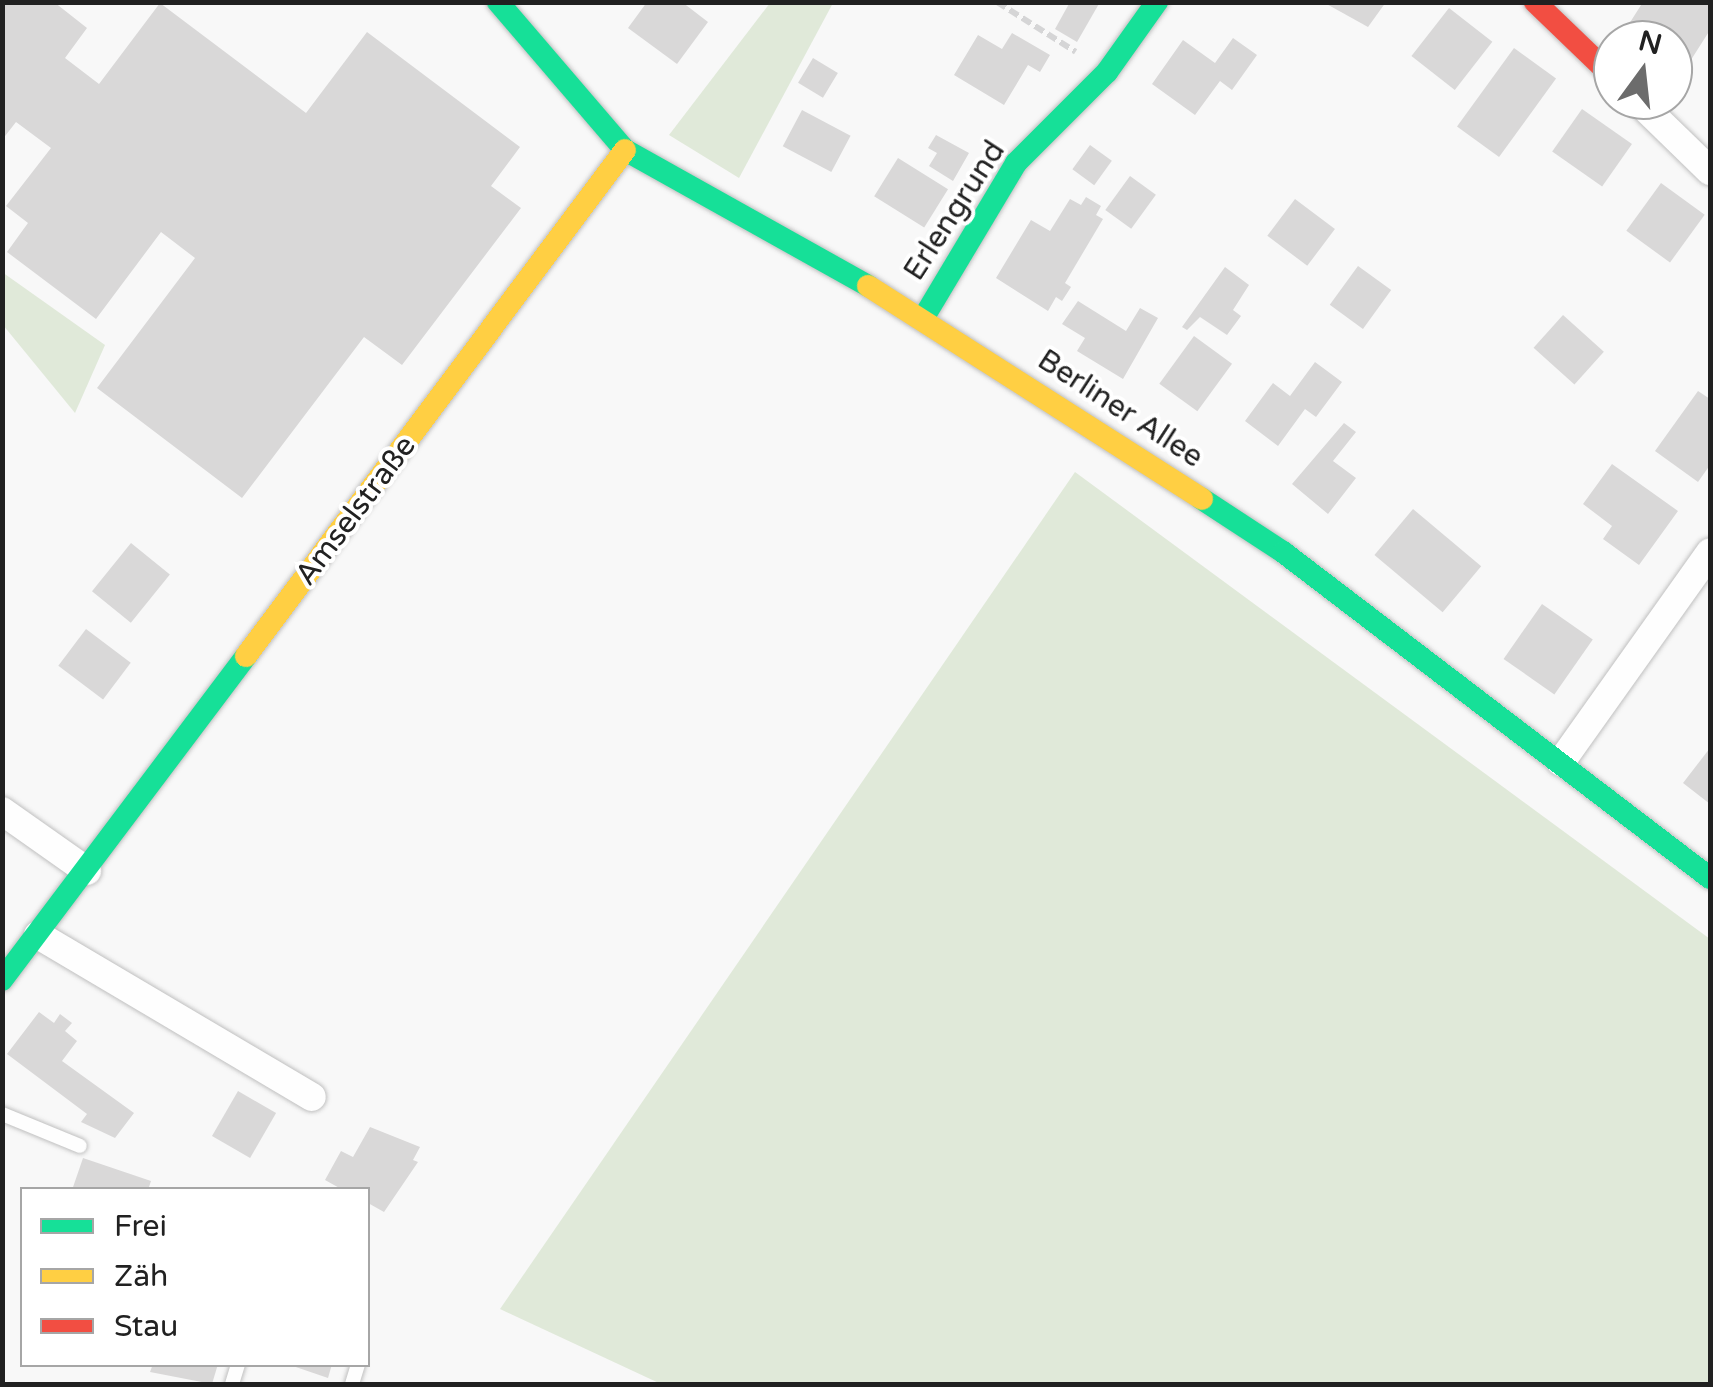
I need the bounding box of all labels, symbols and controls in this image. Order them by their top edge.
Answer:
north arrow [1593,20,1693,120]
text: N [1635,24,1665,62]
street label: Erlengrund [897,135,1013,287]
street label: Berliner Allee [1031,342,1209,476]
street label: Amselstraße [288,429,424,593]
legend [20,1187,370,1367]
text: Frei [114,1208,167,1245]
text: Zäh [114,1258,168,1295]
text: Stau [114,1308,178,1345]

